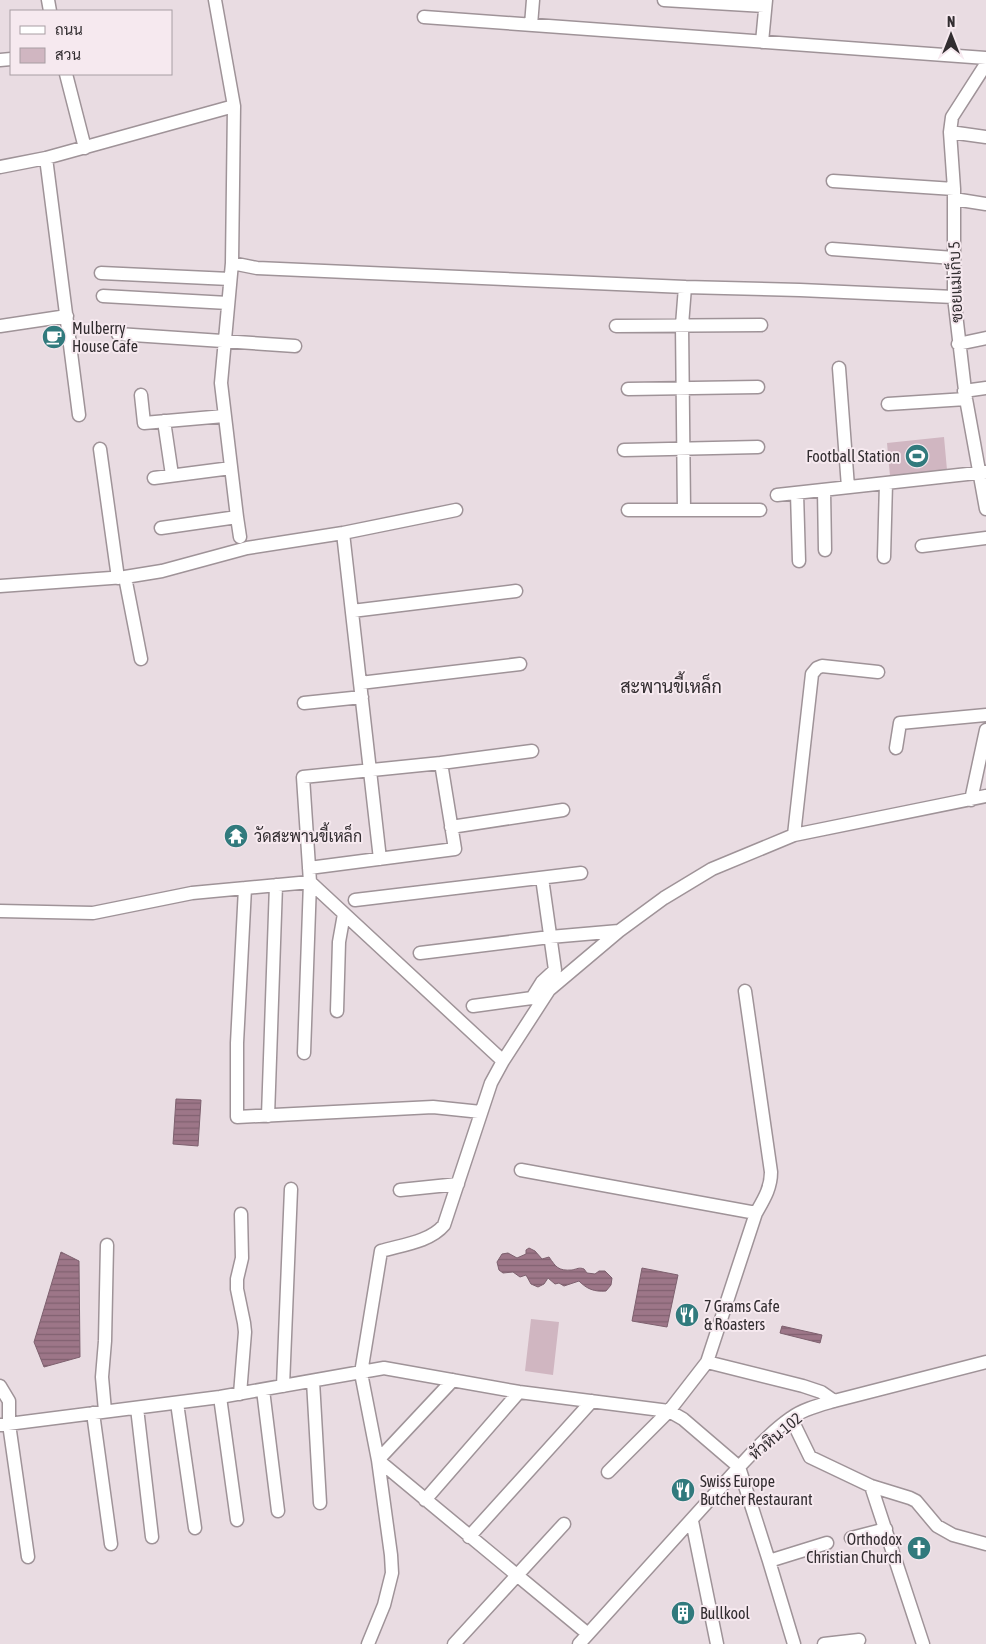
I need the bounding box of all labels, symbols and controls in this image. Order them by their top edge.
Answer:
legend [10,10,172,75]
north arrow [926,10,976,60]
text: N [947,14,955,30]
text: ถนน [55,21,83,38]
text: สวน [55,46,81,63]
street label: ซอยแม่เก็บ 5 [941,241,965,323]
place label: Mulberry House Cafe [72,319,138,355]
cafe icon: Mulberry House Cafe [41,324,67,350]
sports icon: Football Station [904,443,930,469]
place label: Football Station [806,447,900,465]
district label: สะพานขี้เหล็ก [620,671,722,697]
place label: วัดสะพานขี้เหล็ก [254,822,362,845]
temple icon: วัดสะพานขี้เหล็ก [223,823,249,849]
place label: 7 Grams Cafe & Roasters [704,1297,780,1333]
restaurant icon: 7 Grams Cafe & Roasters [674,1302,700,1328]
street label: หัวหิน 102 [744,1408,805,1463]
place label: Swiss Europe Butcher Restaurant [700,1472,813,1508]
restaurant icon: Swiss Europe Butcher Restaurant [670,1477,696,1503]
place label: Orthodox Christian Church [806,1530,903,1566]
church icon: Orthodox Christian Church [906,1535,932,1561]
building icon: Bullkool [670,1600,696,1626]
place label: Bullkool [700,1604,751,1622]

